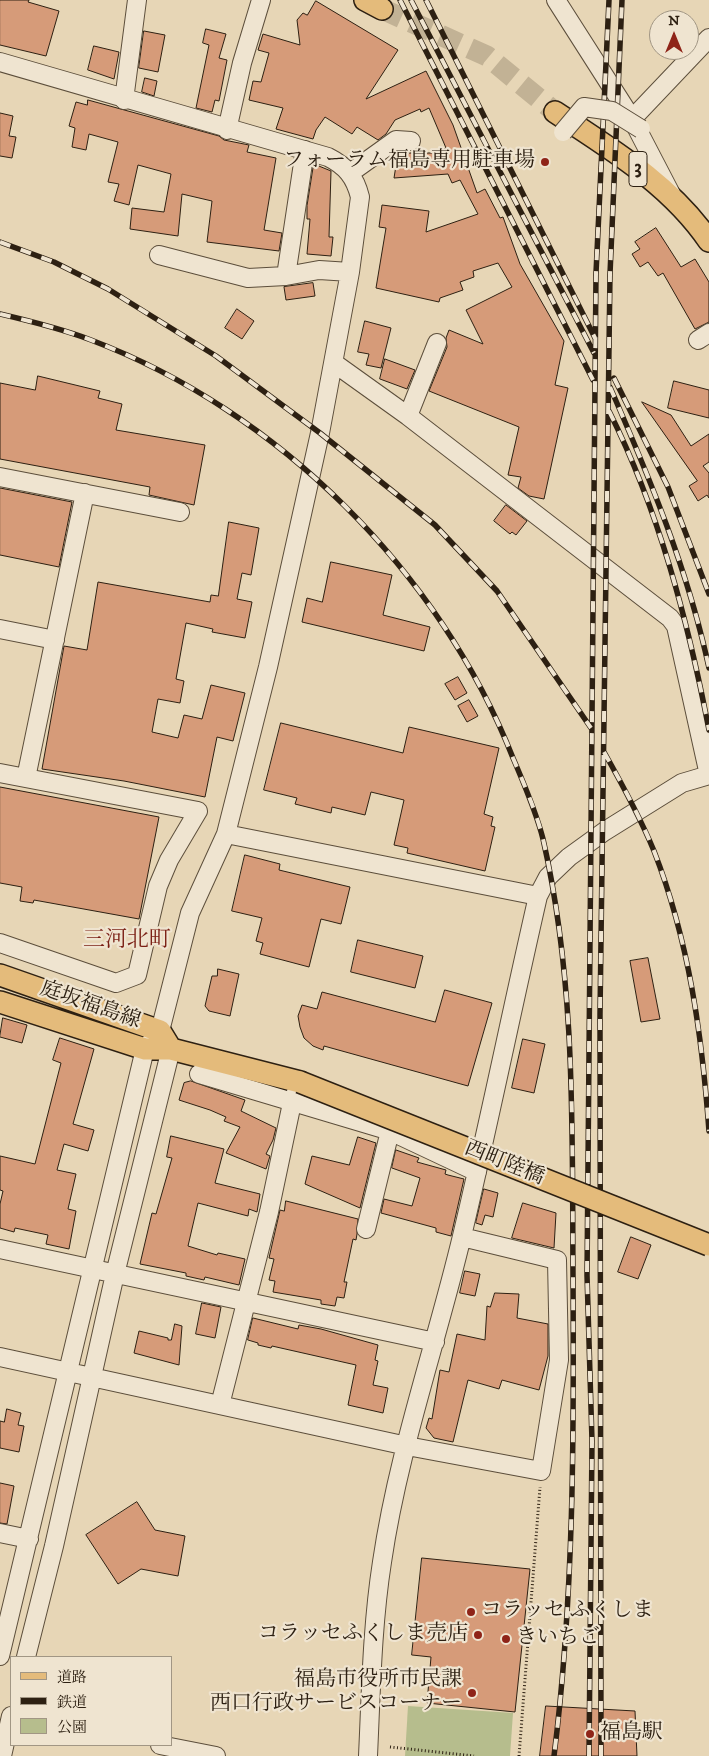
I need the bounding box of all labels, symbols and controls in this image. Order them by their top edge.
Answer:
north arrow [649,10,699,60]
text: N [668,12,680,30]
place label: フォーラム福島専用駐車場 [283,149,535,175]
road number: 3 [629,152,647,186]
marker: フォーラム福島専用駐車場 [539,156,551,168]
district label: 三河北町 [83,928,171,954]
street label: 庭坂福島線 [36,977,144,1035]
street label: 西町陸橋 [460,1137,548,1191]
place label: コラッセ ふくしま [481,1599,654,1625]
marker: コラッセ ふくしま [465,1606,477,1618]
place label: コラッセふくしま売店 [258,1622,468,1648]
place label: きいちご [516,1626,600,1652]
marker: コラッセふくしま売店 [472,1629,484,1641]
marker: きいちご [500,1633,512,1645]
legend [10,1656,172,1746]
text: 道路 [57,1668,87,1687]
place label: 福島市役所市民課 西口行政サービスコーナー [210,1668,462,1718]
marker: 福島市役所市民課 西口行政サービスコーナー [466,1687,478,1699]
text: 鉄道 [57,1693,87,1712]
text: 公園 [57,1718,87,1737]
place label: 福島駅 [600,1721,663,1747]
marker: 福島駅 [584,1728,596,1740]

